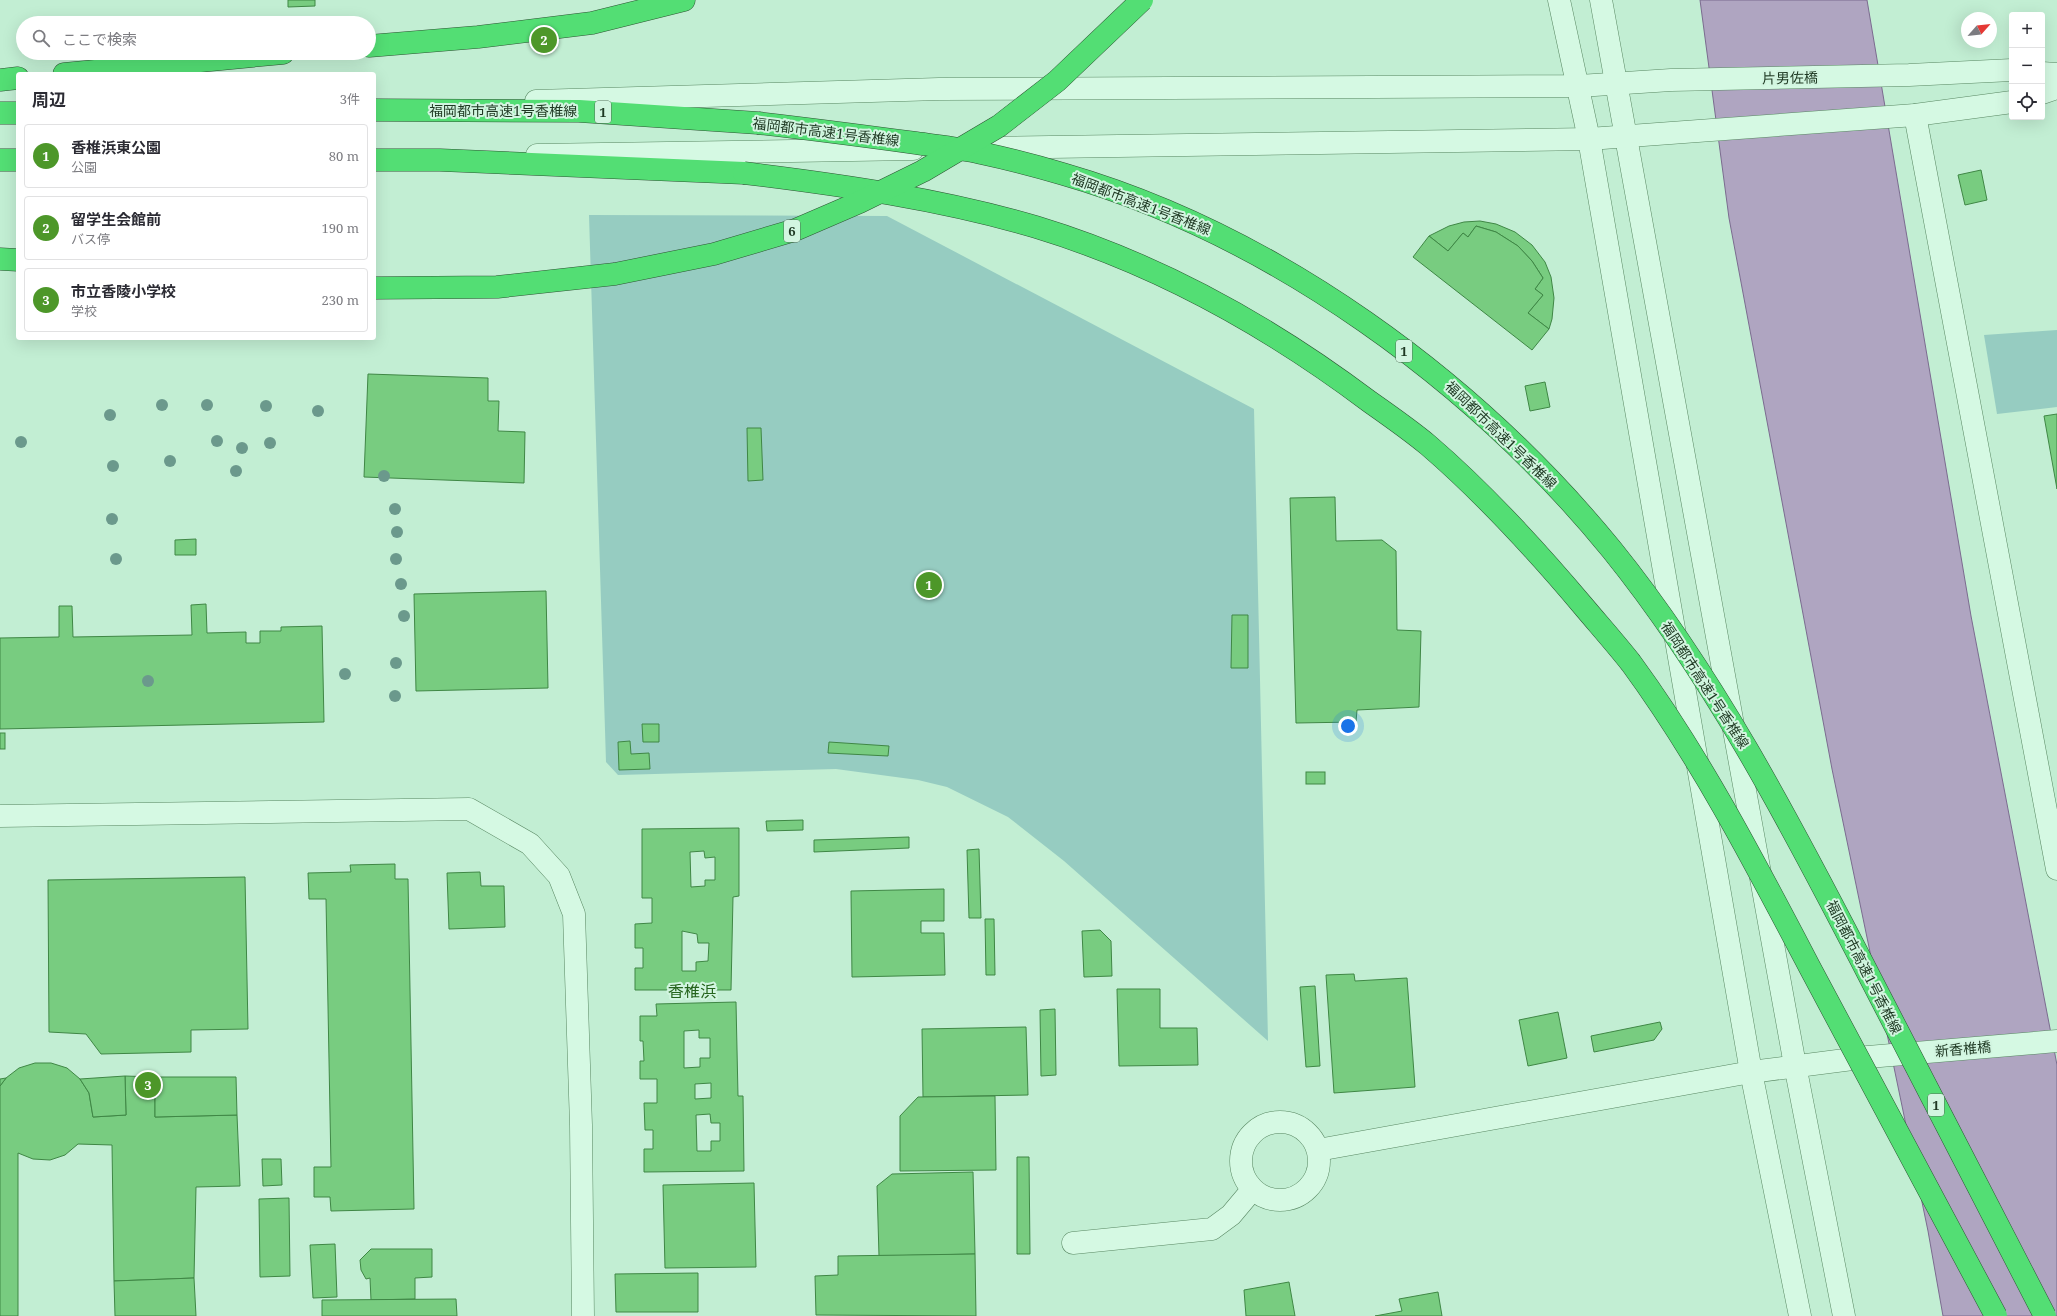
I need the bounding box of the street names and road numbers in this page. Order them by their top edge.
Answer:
street label: 片男佐橋 [1762,68,1818,87]
street label: 福岡都市高速1号香椎線 [429,101,577,120]
road number: 1 [595,101,611,123]
street label: 福岡都市高速1号香椎線 [752,113,901,150]
street label: 福岡都市高速1号香椎線 [1069,168,1214,239]
road number: 6 [784,220,800,242]
road number: 1 [1396,340,1412,362]
street label: 福岡都市高速1号香椎線 [1442,376,1561,493]
street label: 福岡都市高速1号香椎線 [1657,618,1754,752]
street label: 福岡都市高速1号香椎線 [1822,897,1906,1037]
street label: 新香椎橋 [1934,1037,1992,1060]
road number: 1 [1928,1094,1944,1116]

